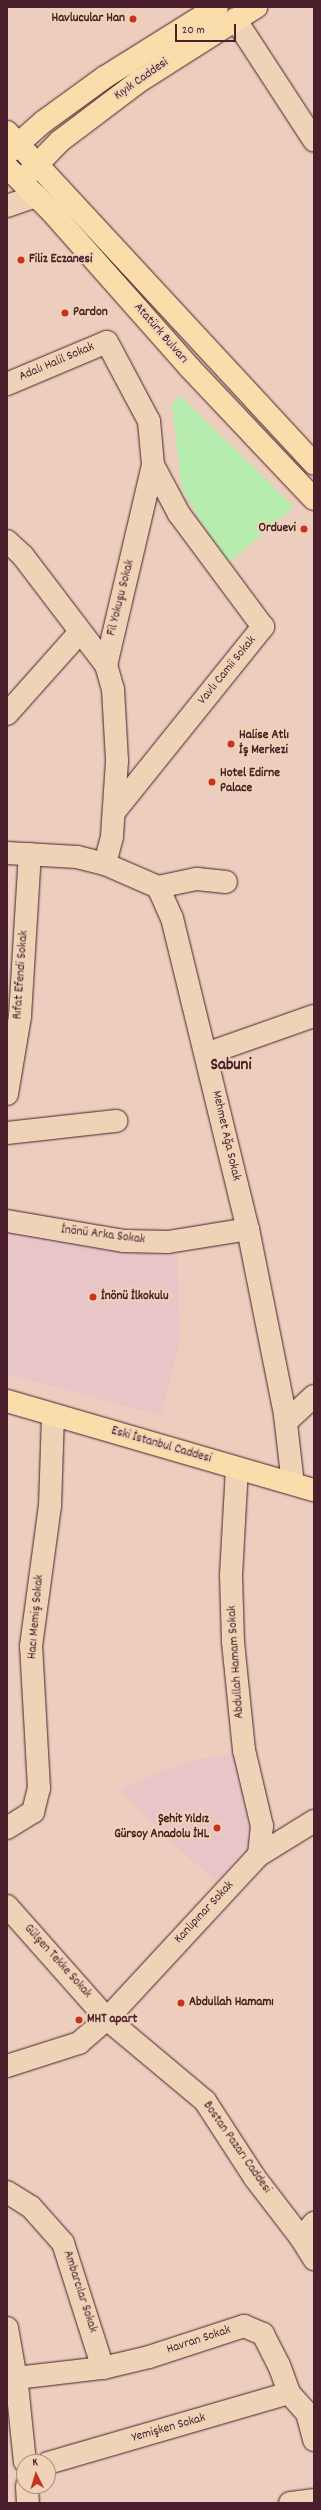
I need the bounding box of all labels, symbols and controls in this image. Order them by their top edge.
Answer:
place label: Havlucular Han [52,11,125,27]
marker: Havlucular Han [128,14,138,24]
scale bar [177,16,238,42]
text: 20 m [182,22,205,39]
street label: Kıyık Caddesi [112,56,172,104]
place label: Filiz Eczanesi [29,252,92,268]
marker: Filiz Eczanesi [16,255,26,265]
street label: Atatürk Bulvarı [129,301,191,367]
place label: Pardon [73,305,108,321]
marker: Pardon [60,308,70,318]
street label: Adalı Halil Sokak [17,340,97,386]
place label: Orduevi [258,521,296,537]
marker: Orduevi [299,524,309,534]
street label: Fil Yokuşu Sokak [105,558,139,638]
street label: Vavlı Camii Sokak [196,634,260,708]
place label: Halise Atlı İş Merkezi [239,729,289,760]
marker: Halise Atlı İş Merkezi [226,739,236,749]
place label: Hotel Edirne Palace [220,767,280,798]
marker: Hotel Edirne Palace [207,777,217,787]
street label: Rıfat Efendi Sokak [11,930,33,1020]
district label: Sabuni [210,1057,252,1077]
street label: Mehmet Ağa Sokak [207,1089,243,1183]
street label: İnönü Arka Sokak [60,1223,146,1249]
place label: İnönü İlkokulu [101,1289,168,1305]
marker: İnönü İlkokulu [88,1292,98,1302]
street label: Eski İstanbul Caddesi [109,1424,213,1468]
street label: Hacı Memiş Sokak [26,1574,48,1660]
street label: Abdullah Hamam Sokak [225,1605,249,1719]
place label: Şehit Yıldız Gürsoy Anadolu İHL [114,1813,209,1844]
marker: Şehit Yıldız Gürsoy Anadolu İHL [212,1823,222,1833]
street label: Kanlıpınar Sokak [172,1878,238,1948]
street label: Gülşen Tekke Sokak [20,1922,94,2002]
place label: Abdullah Hamamı [189,1995,274,2011]
marker: Abdullah Hamamı [176,1998,186,2008]
place label: MHT apart [87,2012,137,2028]
marker: MHT apart [74,2015,84,2025]
street label: Bostan Pazarı Caddesi [198,2099,274,2197]
street label: Ambarcılar Sokak [58,2249,100,2335]
street label: Havran Sokak [165,2323,233,2359]
street label: Yemişken Sokak [130,2411,208,2447]
north arrow [16,2454,56,2494]
text: K [32,2455,38,2471]

